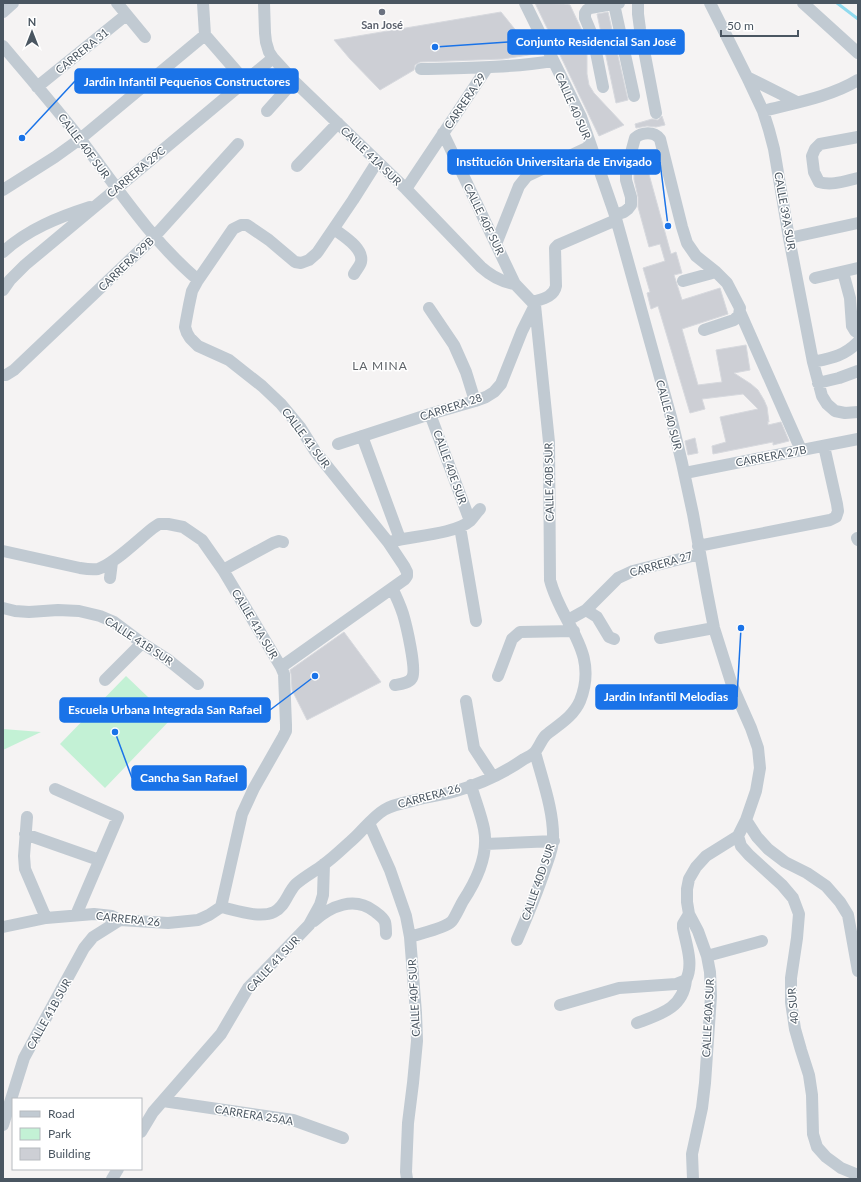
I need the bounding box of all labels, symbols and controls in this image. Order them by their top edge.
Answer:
marker: San José [377,7,387,17]
north arrow [12,12,52,52]
scale bar [721,12,798,38]
text: N [28,15,36,28]
place label: San José [361,18,403,31]
text: 50 m [727,18,754,33]
street label: CARRERA 31 [53,25,111,76]
callout: Conjunto Residencial San José [508,30,684,54]
text: Conjunto Residencial San José [516,34,677,49]
callout: Jardin Infantil Pequeños Constructores [75,69,298,93]
street label: CARRERA 29 [441,70,488,131]
street label: CALLE 40 SUR [553,70,594,141]
text: Jardin Infantil Pequeños Constructores [84,74,290,89]
street label: CALLE 40F SUR [56,111,113,181]
street label: CALLE 41A SUR [338,124,404,188]
street label: CARRERA 29C [104,143,168,200]
callout: Institución Universitaria de Envigado [448,150,660,174]
text: Institución Universitaria de Envigado [456,154,652,169]
street label: CALLE 39A SUR [772,171,799,251]
street label: CALLE 40F SUR [462,181,507,257]
street label: CARRERA 29B [95,234,156,293]
district label: LA MINA [352,358,408,373]
street label: CALLE 40 SUR [654,379,685,451]
street label: CARRERA 28 [418,390,484,423]
street label: CALLE 41 SUR [280,405,333,470]
street label: CALLE 40E SUR [431,428,470,506]
street label: CALLE 40B SUR [541,442,556,522]
street label: CARRERA 27B [735,442,807,469]
street label: CARRERA 27 [628,548,694,579]
street label: CALLE 41A SUR [230,587,281,661]
street label: CALLE 41B SUR [103,614,176,668]
callout: Jardin Infantil Melodias [596,685,737,709]
text: Jardin Infantil Melodias [604,689,728,704]
callout: Escuela Urbana Integrada San Rafael [60,698,270,722]
text: Escuela Urbana Integrada San Rafael [68,702,262,717]
callout: Cancha San Rafael [132,766,246,790]
text: Cancha San Rafael [140,770,238,785]
street label: CARRERA 26 [396,781,462,810]
street label: CALLE 40D SUR [518,842,557,922]
street label: CARRERA 26 [95,909,161,928]
street label: CALLE 41 SUR [243,933,302,994]
street label: CALLE 40F SUR [405,959,422,1037]
street label: CALLE 41B SUR [24,976,73,1051]
street label: CALLE 40A SUR [699,978,716,1058]
street label: 40 SUR [784,987,801,1025]
legend [12,1098,142,1170]
street label: CARRERA 25AA [214,1102,295,1127]
text: Road [48,1106,75,1121]
text: Park [48,1126,72,1141]
text: Building [48,1146,91,1161]

